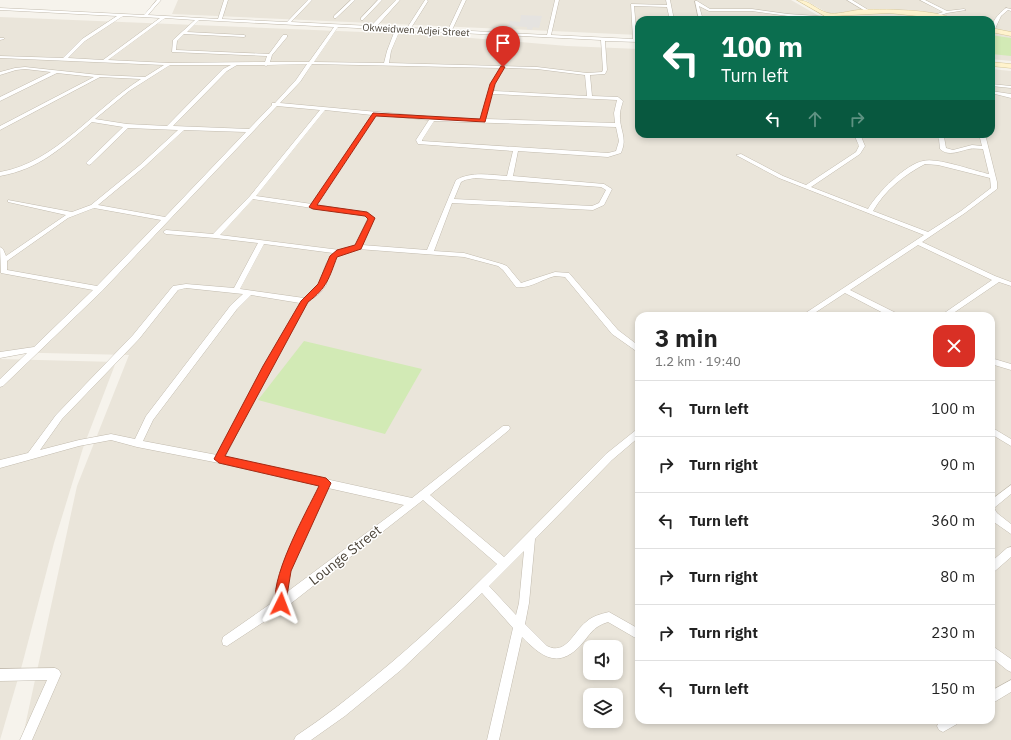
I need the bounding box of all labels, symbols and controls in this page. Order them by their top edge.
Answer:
street label: Okweidwen Adjei Street [362,21,470,39]
pin [486,26,520,67]
text: 100 m [721,28,803,65]
icon: arrive [492,32,514,54]
icon: left [655,32,707,84]
text: Turn left [721,64,789,87]
icon: left [762,108,784,130]
icon: ahead [804,108,826,130]
icon: right [846,108,868,130]
text: 3 min [655,322,718,354]
button: close [933,325,975,367]
text: 1.2 km · 19:40 [655,353,741,370]
icon: left [655,398,677,420]
text: Turn left [689,399,749,418]
text: 100 m [931,399,975,418]
icon: right [655,454,677,476]
text: Turn right [689,455,758,474]
text: 90 m [940,455,975,474]
icon: left [655,510,677,532]
text: Turn left [689,511,749,530]
text: 360 m [931,511,975,530]
street label: Lounge Street [305,521,385,589]
icon: right [655,566,677,588]
text: Turn right [689,567,758,586]
text: 80 m [940,567,975,586]
position arrow [260,583,302,625]
icon: right [655,622,677,644]
text: Turn right [689,623,758,642]
text: 230 m [931,623,975,642]
map controls [583,640,623,728]
button: sound [583,640,623,680]
icon: left [655,678,677,700]
text: Turn left [689,679,749,698]
text: 150 m [931,679,975,698]
button: layers [583,688,623,728]

